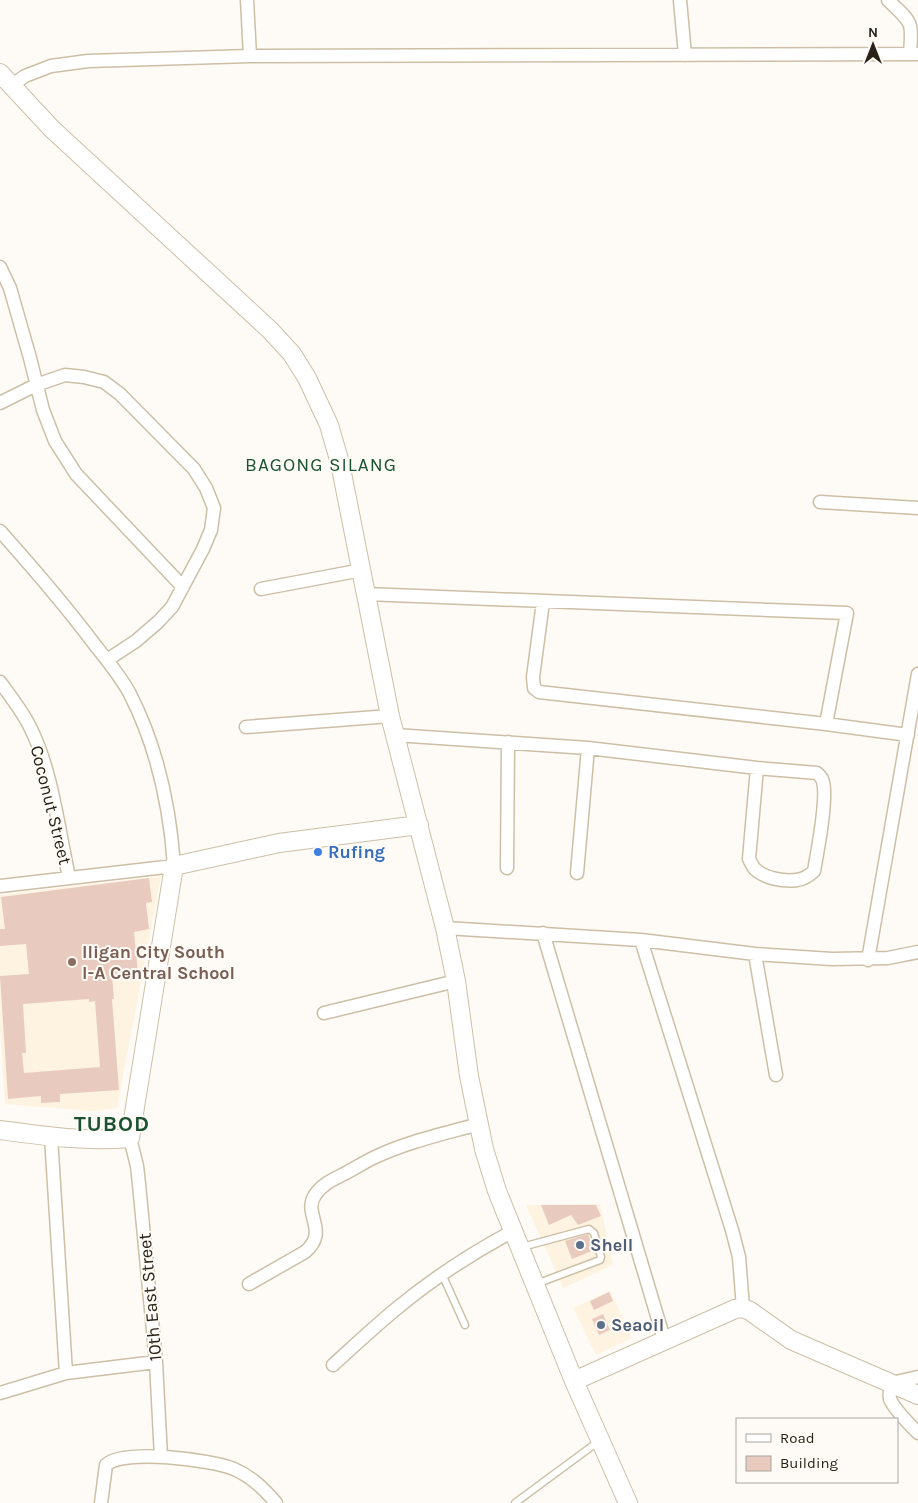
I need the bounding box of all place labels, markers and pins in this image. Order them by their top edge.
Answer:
place label: Rufing [328,841,386,863]
marker: Rufing [312,846,324,858]
place label: Iligan City South I-A Central School [82,941,235,984]
marker: Iligan City South I-A Central School [66,956,78,968]
place label: Shell [590,1234,633,1256]
marker: Shell [574,1239,586,1251]
place label: Seaoil [611,1314,664,1336]
marker: Seaoil [595,1319,607,1331]

